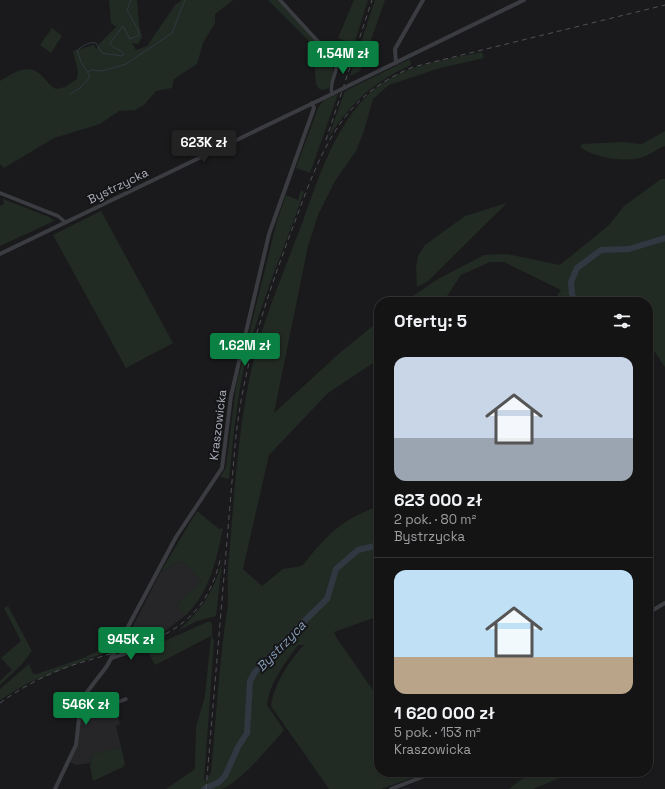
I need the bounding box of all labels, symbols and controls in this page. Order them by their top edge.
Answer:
pin: 1.54M zł [302,41,384,75]
text: 1.54M zł [317,45,369,62]
pin: 623K zł [167,130,241,164]
text: 623K zł [180,134,228,151]
street label: Bystrzycka [85,164,151,208]
text: Oferty: 5 [394,310,467,332]
icon: filters [611,310,633,332]
pin: 1.62M zł [204,333,286,367]
text: 1.62M zł [219,337,271,354]
icon: home [478,383,550,455]
street label: Kraszowicka [206,389,230,461]
text: 623 000 zł [394,489,482,511]
text: 2 pok. · 80 m² [394,511,476,528]
text: Bystrzycka [394,528,465,545]
icon: home [478,596,550,668]
water label: Bystrzyca [253,617,310,675]
pin: 945K zł [94,627,168,661]
text: 945K zł [107,631,155,648]
pin: 546K zł [49,692,123,726]
text: 546K zł [62,696,110,713]
text: 1 620 000 zł [394,702,495,724]
text: 5 pok. · 153 m² [394,724,481,741]
text: Kraszowicka [394,741,471,758]

